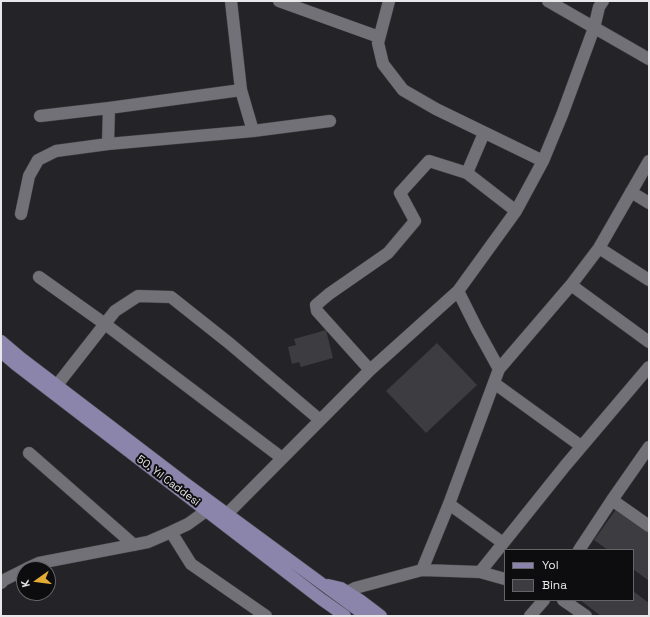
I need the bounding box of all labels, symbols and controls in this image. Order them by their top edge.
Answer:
street label: 50. Yıl Caddesi [134,453,202,509]
legend [504,549,634,601]
text: Yol [542,557,559,573]
north arrow [16,561,56,601]
text: Bina [542,577,567,593]
text: K [18,579,33,589]

